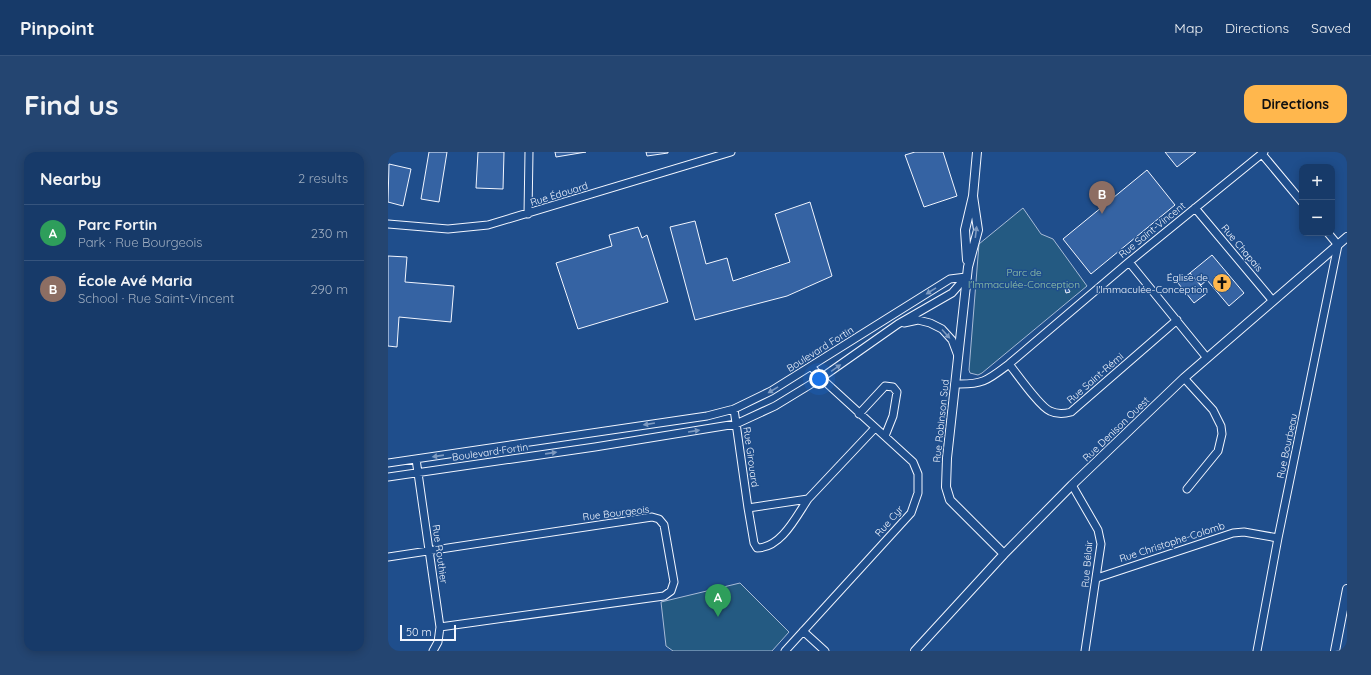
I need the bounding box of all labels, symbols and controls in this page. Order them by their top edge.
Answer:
text: Pinpoint [20,16,95,40]
text: Map [1174,19,1203,37]
text: Directions [1225,19,1289,37]
text: Saved [1311,19,1351,37]
button: Directions [1244,85,1347,123]
text: Find us [24,87,118,122]
map controls [1299,164,1335,236]
button: + [1299,164,1335,200]
text: Nearby [40,168,101,189]
text: 2 results [298,170,348,186]
street label: Rue Édouard [528,179,590,209]
pin: B [1089,181,1115,214]
street label: Rue Saint-Vincent [1116,199,1188,261]
button: − [1299,200,1335,236]
text: Parc Fortin [78,215,157,234]
street label: Rue Chapais [1218,222,1266,275]
text: A [49,225,57,241]
text: 230 m [311,225,348,241]
one-way arrow [973,226,979,238]
text: Park · Rue Bourgeois [78,234,202,250]
park label: Parc de l'Immaculée-Conception [968,266,1080,291]
text: École Avé Maria [78,271,192,290]
place label: Église de l'Immaculée-Conception [1096,271,1208,296]
church icon: Église de l'Immaculée-Conception [1211,272,1233,294]
text: B [49,281,57,297]
text: 290 m [310,281,348,297]
one-way arrow [926,287,936,295]
text: School · Rue Saint-Vincent [78,290,235,306]
street label: Boulevard Fortin [784,323,856,375]
one-way arrow [942,329,951,339]
street label: Rue Saint-Rémi [1064,350,1126,406]
one-way arrow [831,364,841,372]
your location [809,369,829,389]
street label: Rue Robinson Sud [930,379,952,463]
one-way arrow [767,386,779,393]
street label: Rue Denison Ouest [1080,393,1153,464]
street label: Rue Bourbeau [1274,412,1300,480]
one-way arrow [643,421,656,427]
street label: Rue Girouard [740,426,762,488]
one-way arrow [687,427,700,433]
street label: Boulevard Fortin [451,440,529,464]
one-way arrow [545,450,557,456]
one-way arrow [432,453,444,459]
street label: Rue Bourgeois [582,502,650,524]
street label: Rue Cyr [872,503,906,539]
street label: Rue Christophe-Colomb [1118,519,1226,565]
street label: Rue Routhier [429,524,451,585]
street label: Rue Bélair [1078,540,1096,588]
pin: A [705,584,731,617]
scale bar [400,623,456,642]
text: 50 m [406,625,432,639]

